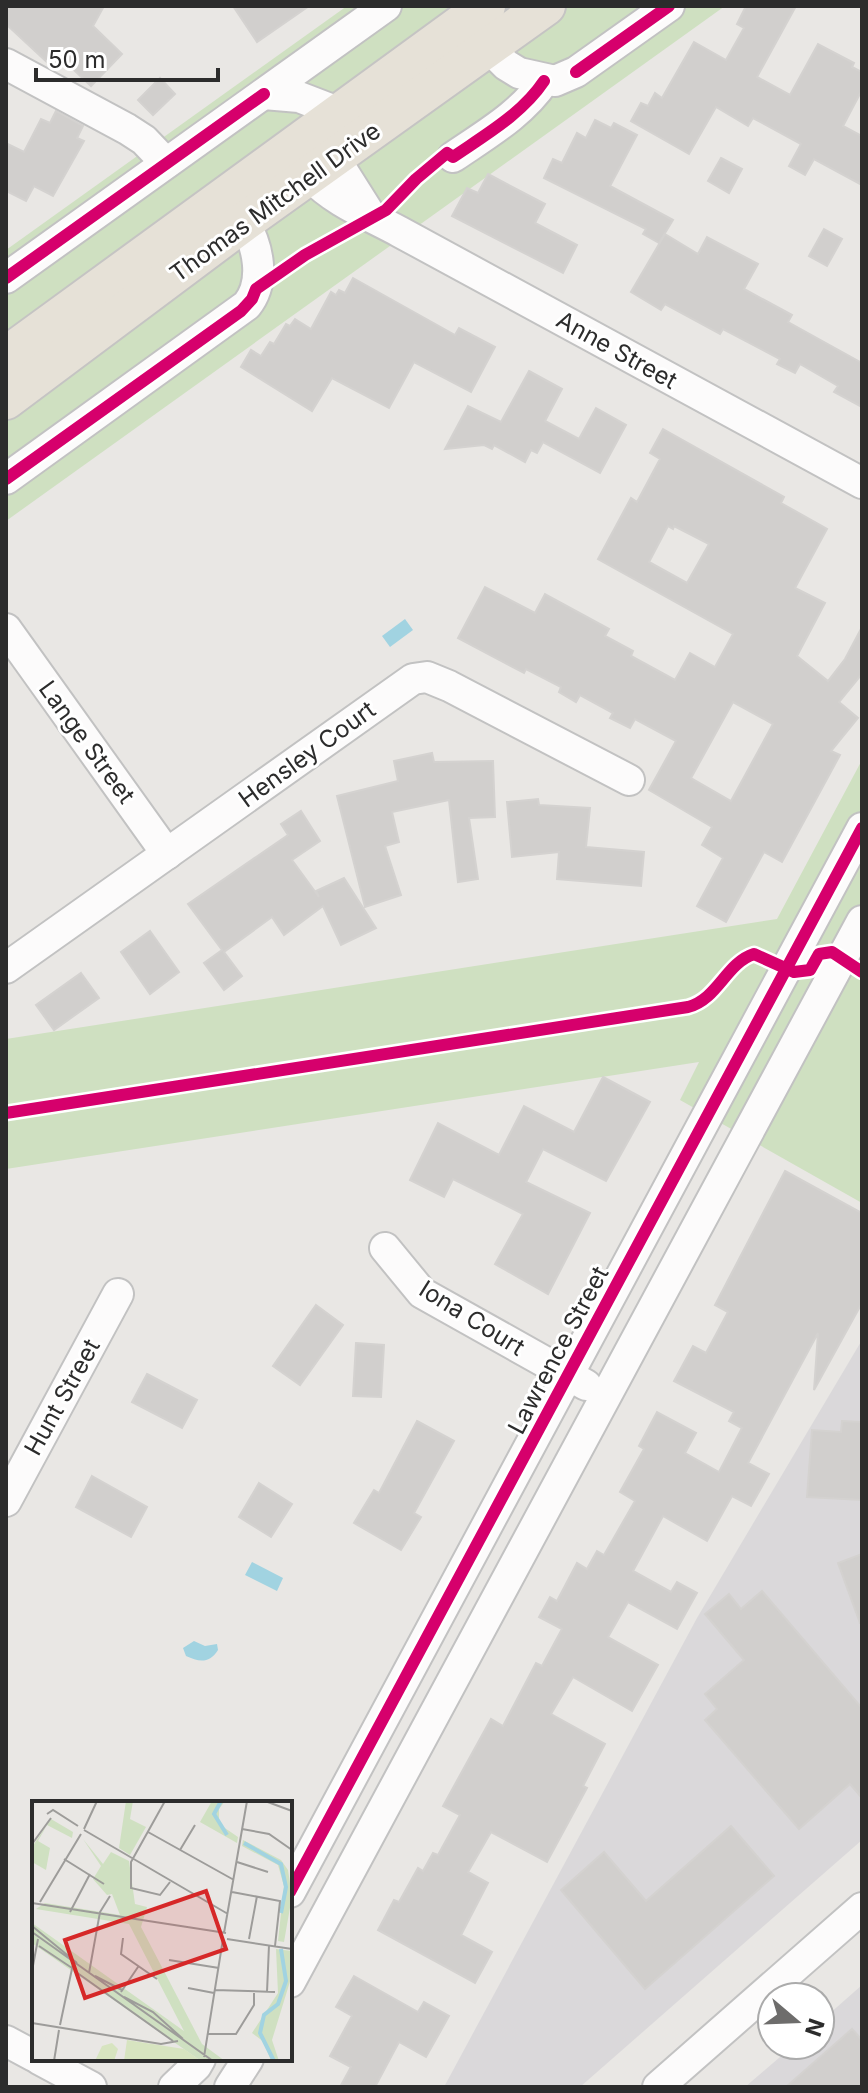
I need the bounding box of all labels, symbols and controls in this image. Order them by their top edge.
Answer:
scale bar [36,32,218,82]
text: 50 m [48,45,106,74]
street label: Thomas Mitchell Drive [164,116,386,288]
street label: Anne Street [552,305,682,395]
street label: Lange Street [33,675,141,809]
street label: Hensley Court [233,695,381,813]
street label: Lawrence Street [502,1261,614,1439]
street label: Iona Court [414,1274,530,1362]
street label: Hunt Street [18,1334,106,1460]
inset map [32,1801,292,2061]
north arrow [756,1981,836,2061]
text: N [800,2015,830,2040]

